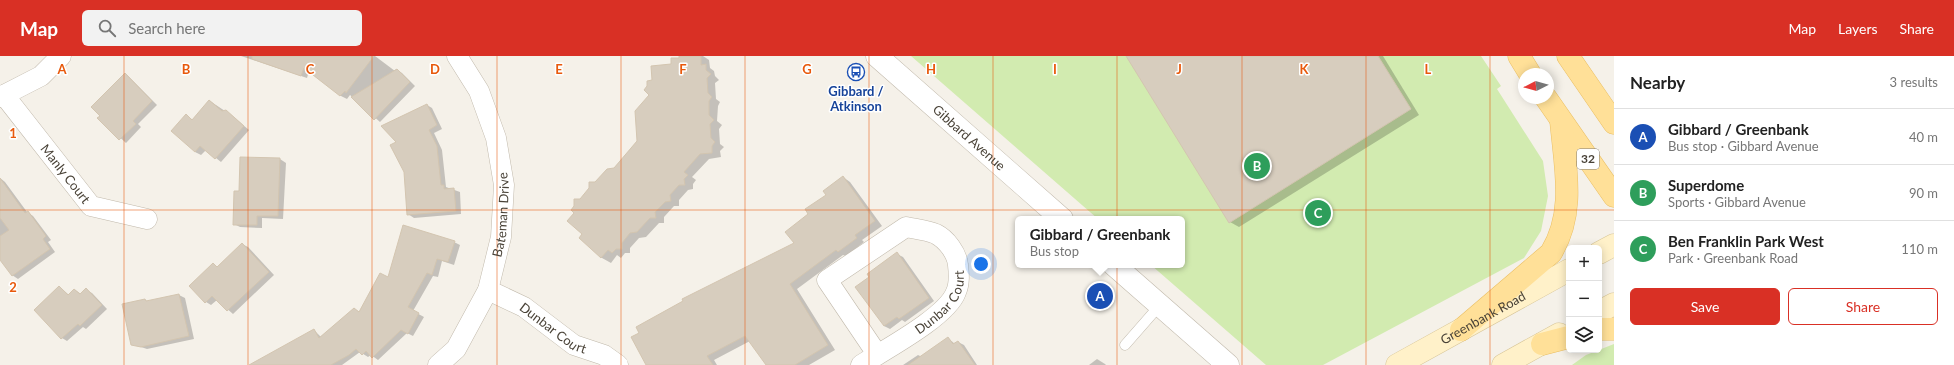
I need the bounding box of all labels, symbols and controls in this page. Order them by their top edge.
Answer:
search box [82,10,362,46]
text: Map [20,17,58,40]
icon: search [96,17,118,39]
text: Search here [128,19,206,37]
text: Map [1788,20,1816,37]
text: Layers [1838,20,1878,37]
text: Share [1900,20,1934,37]
text: A [56,61,67,77]
text: B [182,61,191,77]
text: C [306,61,315,77]
text: D [430,61,440,77]
text: E [555,61,563,77]
text: F [679,61,687,77]
text: G [802,61,812,77]
text: H [926,61,936,77]
text: I [1053,61,1057,77]
text: J [1176,61,1182,77]
text: K [1300,61,1310,77]
text: L [1425,61,1432,77]
bus stop icon: Gibbard / Atkinson [846,62,866,82]
north arrow [1518,68,1554,104]
text: Nearby [1630,72,1685,93]
text: 3 results [1890,74,1938,90]
place label: Gibbard / Atkinson [828,83,884,114]
street label: Gibbard Avenue [930,101,1009,174]
text: Gibbard / Greenbank [1668,120,1809,138]
text: 1 [9,125,17,141]
text: A [1638,129,1648,145]
text: 40 m [1909,129,1938,145]
text: Bus stop · Gibbard Avenue [1668,138,1819,154]
street label: Manly Court [37,141,94,207]
road number: 32 [1577,149,1599,169]
pin: B [1244,151,1270,181]
street label: Bateman Drive [488,171,512,259]
text: Superdome [1668,176,1744,194]
text: B [1639,185,1647,201]
text: 90 m [1909,185,1938,201]
text: Sports · Gibbard Avenue [1668,194,1806,210]
pin: C [1305,198,1331,228]
popup [1015,216,1185,268]
text: Gibbard / Greenbank [1030,225,1170,243]
text: Ben Franklin Park West [1668,232,1824,250]
text: C [1639,241,1647,257]
text: 110 m [1901,241,1938,257]
text: Bus stop [1030,243,1079,259]
map controls [1566,245,1602,353]
button: + [1566,245,1602,281]
text: Park · Greenbank Road [1668,250,1798,266]
your location [971,254,991,274]
street label: Dunbar Court [911,269,967,337]
text: 2 [9,279,17,295]
pin: A [1087,281,1113,311]
button: − [1566,281,1602,317]
street label: Greenbank Road [1437,288,1528,348]
button: Save [1630,288,1780,325]
button: Share [1788,288,1938,325]
street label: Dunbar Court [517,299,589,357]
button: layers [1566,317,1602,353]

